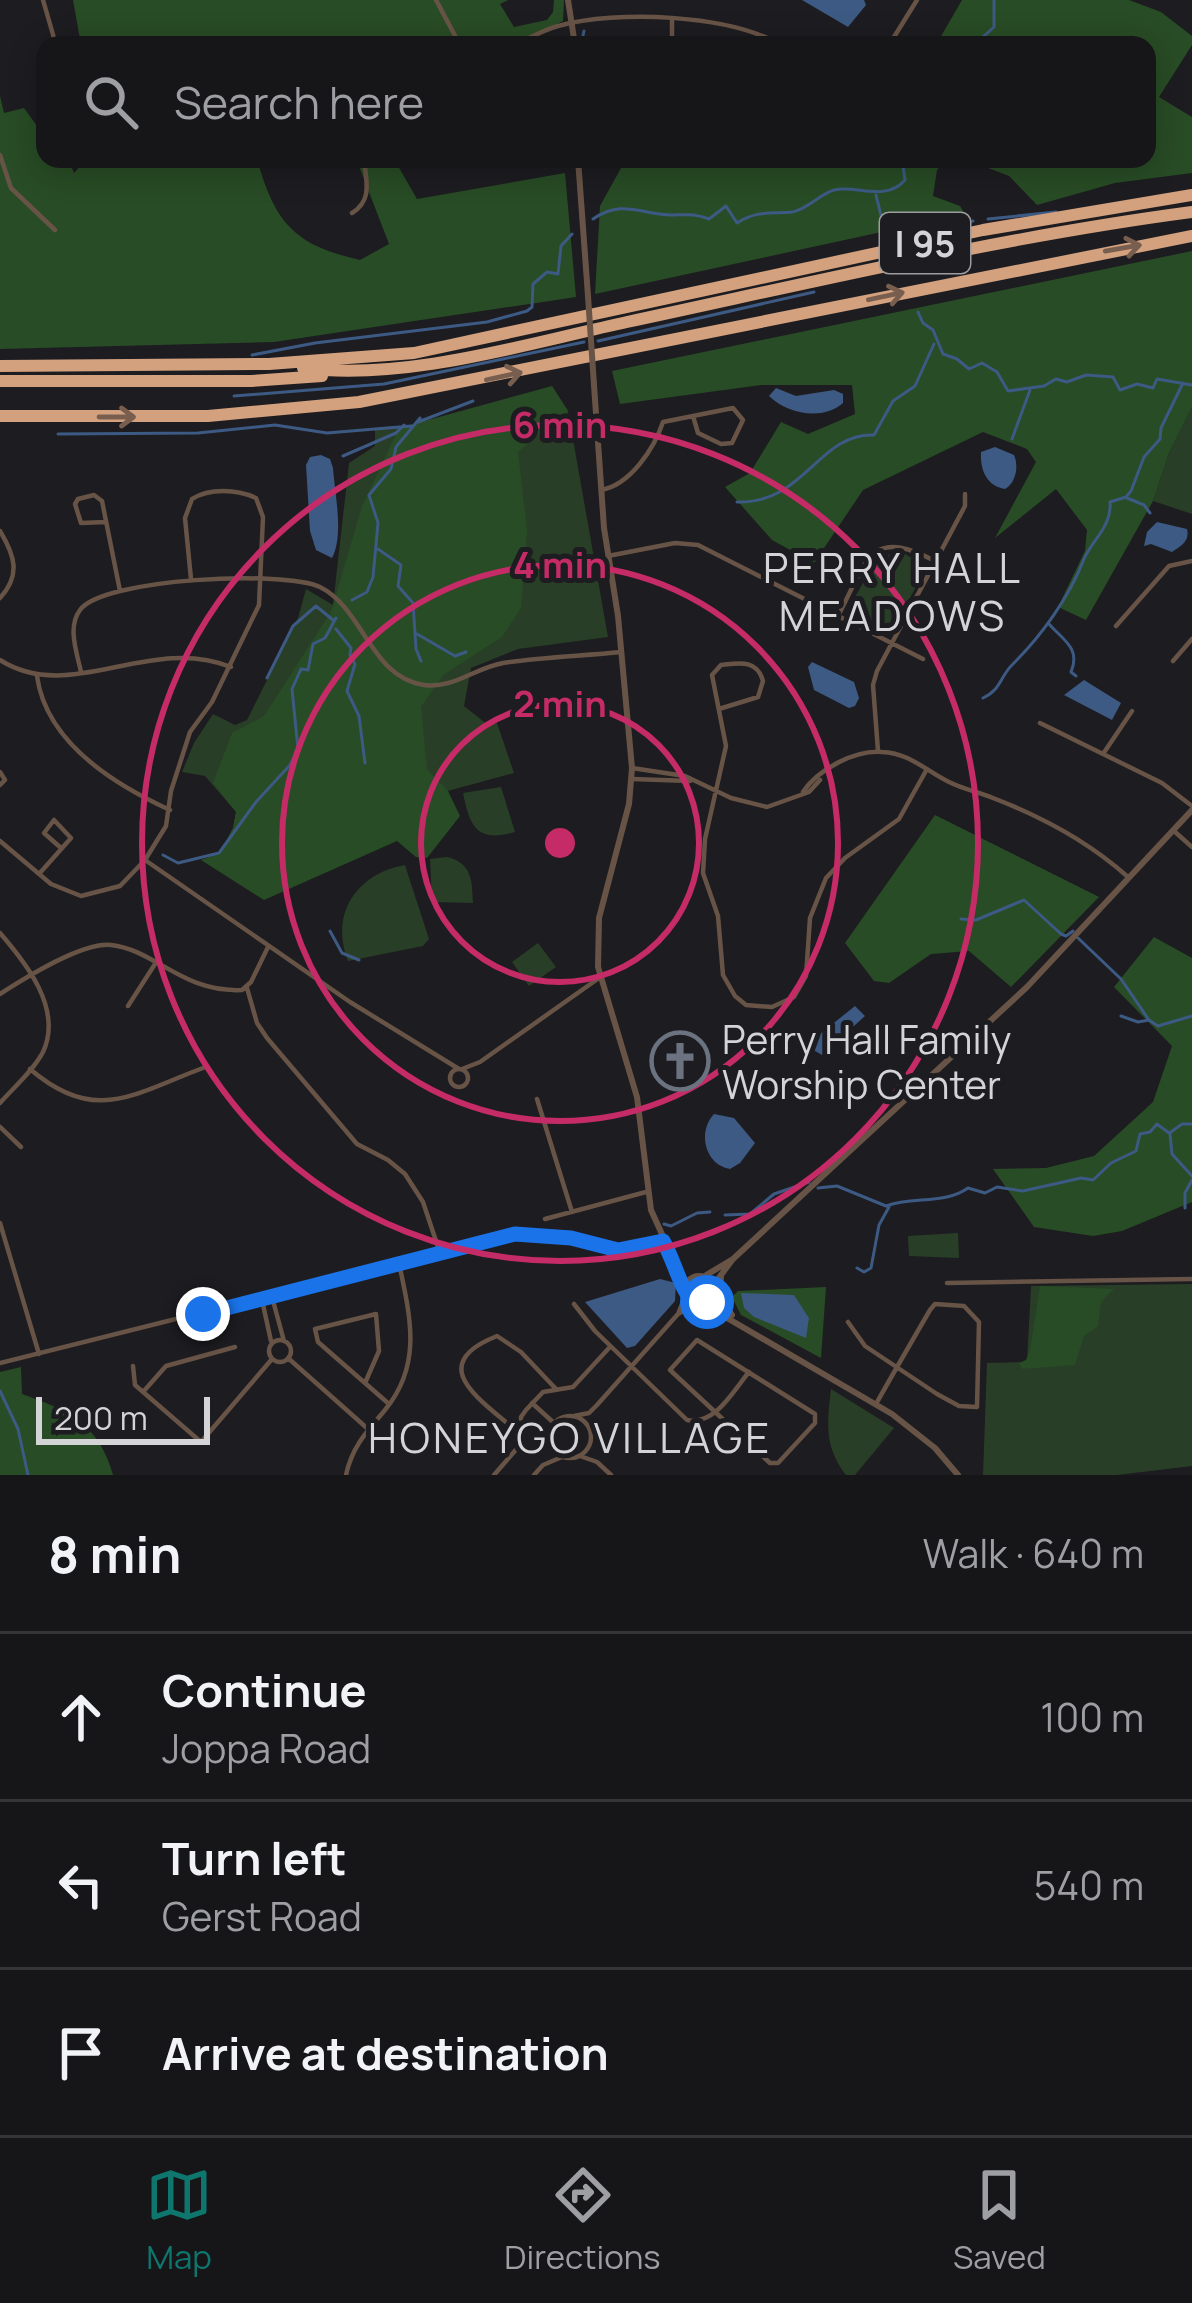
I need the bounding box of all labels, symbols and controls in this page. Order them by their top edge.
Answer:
search box [36,36,1156,168]
icon: search [78,69,144,135]
text: Search here [174,71,424,133]
road number: I 95 [880,213,970,273]
one-way arrow [1103,236,1142,259]
one-way arrow [866,284,904,307]
one-way arrow [484,363,522,386]
text: 6 min [513,400,607,449]
one-way arrow [97,406,136,428]
district label: PERRY HALL MEADOWS [763,538,1023,644]
text: 4 min [513,540,607,589]
text: 2 min [513,679,607,728]
centre of rings [539,822,581,864]
place label: Perry Hall Family Worship Center [722,1012,1011,1111]
church icon: Perry Hall Family Worship Center [649,1030,711,1092]
route start [680,1275,734,1329]
route end [176,1287,230,1341]
scale bar [36,1391,210,1444]
text: 200 m [54,1395,148,1440]
district label: HONEYGO VILLAGE [368,1408,772,1466]
text: 8 min [48,1519,182,1588]
text: Walk · 640 m [923,1526,1144,1580]
text: Continue [162,1659,367,1721]
icon: ahead [48,1684,114,1750]
text: 100 m [1040,1690,1144,1744]
text: Joppa Road [162,1721,371,1775]
text: Turn left [162,1827,347,1889]
icon: left [48,1852,114,1918]
text: 540 m [1034,1858,1144,1912]
text: Gerst Road [162,1889,362,1943]
icon: arrive [48,2020,114,2086]
text: Arrive at destination [162,2022,609,2084]
tab: Map [146,2162,212,2279]
tab: Directions [504,2162,661,2279]
tab: Saved [953,2162,1046,2279]

